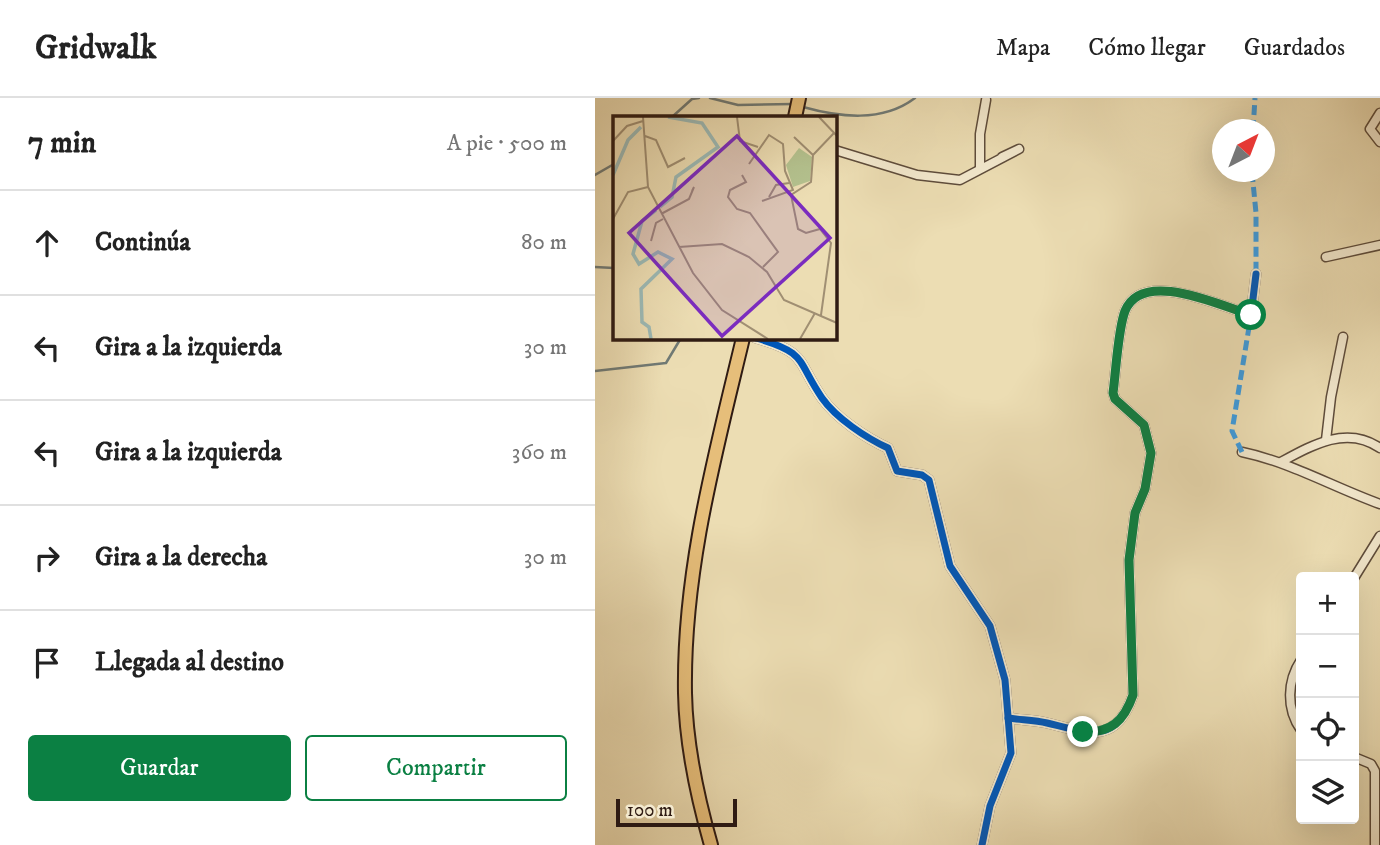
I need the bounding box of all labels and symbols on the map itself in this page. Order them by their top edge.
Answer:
inset map [613,116,837,340]
north arrow [1212,119,1275,182]
route start [1235,299,1266,330]
route end [1067,716,1098,747]
scale bar [616,796,737,828]

